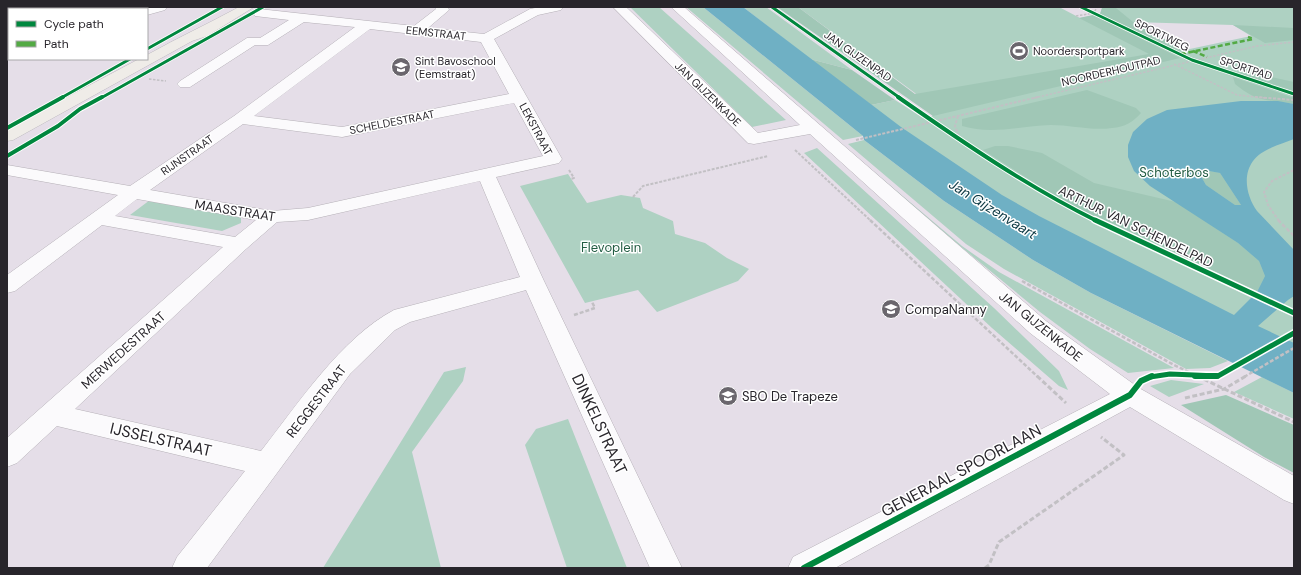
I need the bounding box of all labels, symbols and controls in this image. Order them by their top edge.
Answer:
legend [8,8,148,60]
text: Cycle path [44,16,104,32]
street label: SPORTWEG [1132,16,1192,54]
street label: EEMSTRAAT [405,23,467,43]
street label: JAN GIJZENPAD [821,27,895,85]
text: Path [44,36,69,52]
sports icon: Noordersportpark [1008,40,1030,62]
place label: Noordersportpark [1033,44,1125,58]
street label: NOORDERHOUTPAD [1060,53,1162,89]
street label: SPORTPAD [1218,53,1274,83]
place label: Sint Bavoschool (Eemstraat) [415,54,496,81]
school or university icon: Sint Bavoschool (Eemstraat) [390,56,412,78]
street label: JAN GIJZENKADE [672,59,744,129]
street label: LEKSTRAAT [516,100,556,158]
street label: SCHELDESTRAAT [348,107,436,137]
street label: RIJNSTRAAT [158,132,216,178]
park label: Schoterbos [1139,164,1209,181]
water label: Jan Gijzenvaart [946,175,1041,243]
street label: ARTHUR VAN SCHENDELPAD [1056,182,1216,271]
street label: MAASSTRAAT [193,196,277,225]
park label: Flevoplein [581,239,641,256]
street label: JAN GIJZENKADE [996,288,1086,365]
school or university icon: CompaNanny [880,298,902,320]
place label: CompaNanny [905,301,987,318]
street label: MERWEDESTRAAT [78,308,169,393]
street label: REGGESTRAAT [283,361,350,441]
street label: DINKELSTRAAT [567,371,632,478]
school or university icon: SBO De Trapeze [717,385,739,407]
place label: SBO De Trapeze [742,388,838,405]
street label: IJSSELSTRAAT [108,418,214,461]
street label: GENERAAL SPOORLAAN [878,419,1045,522]

